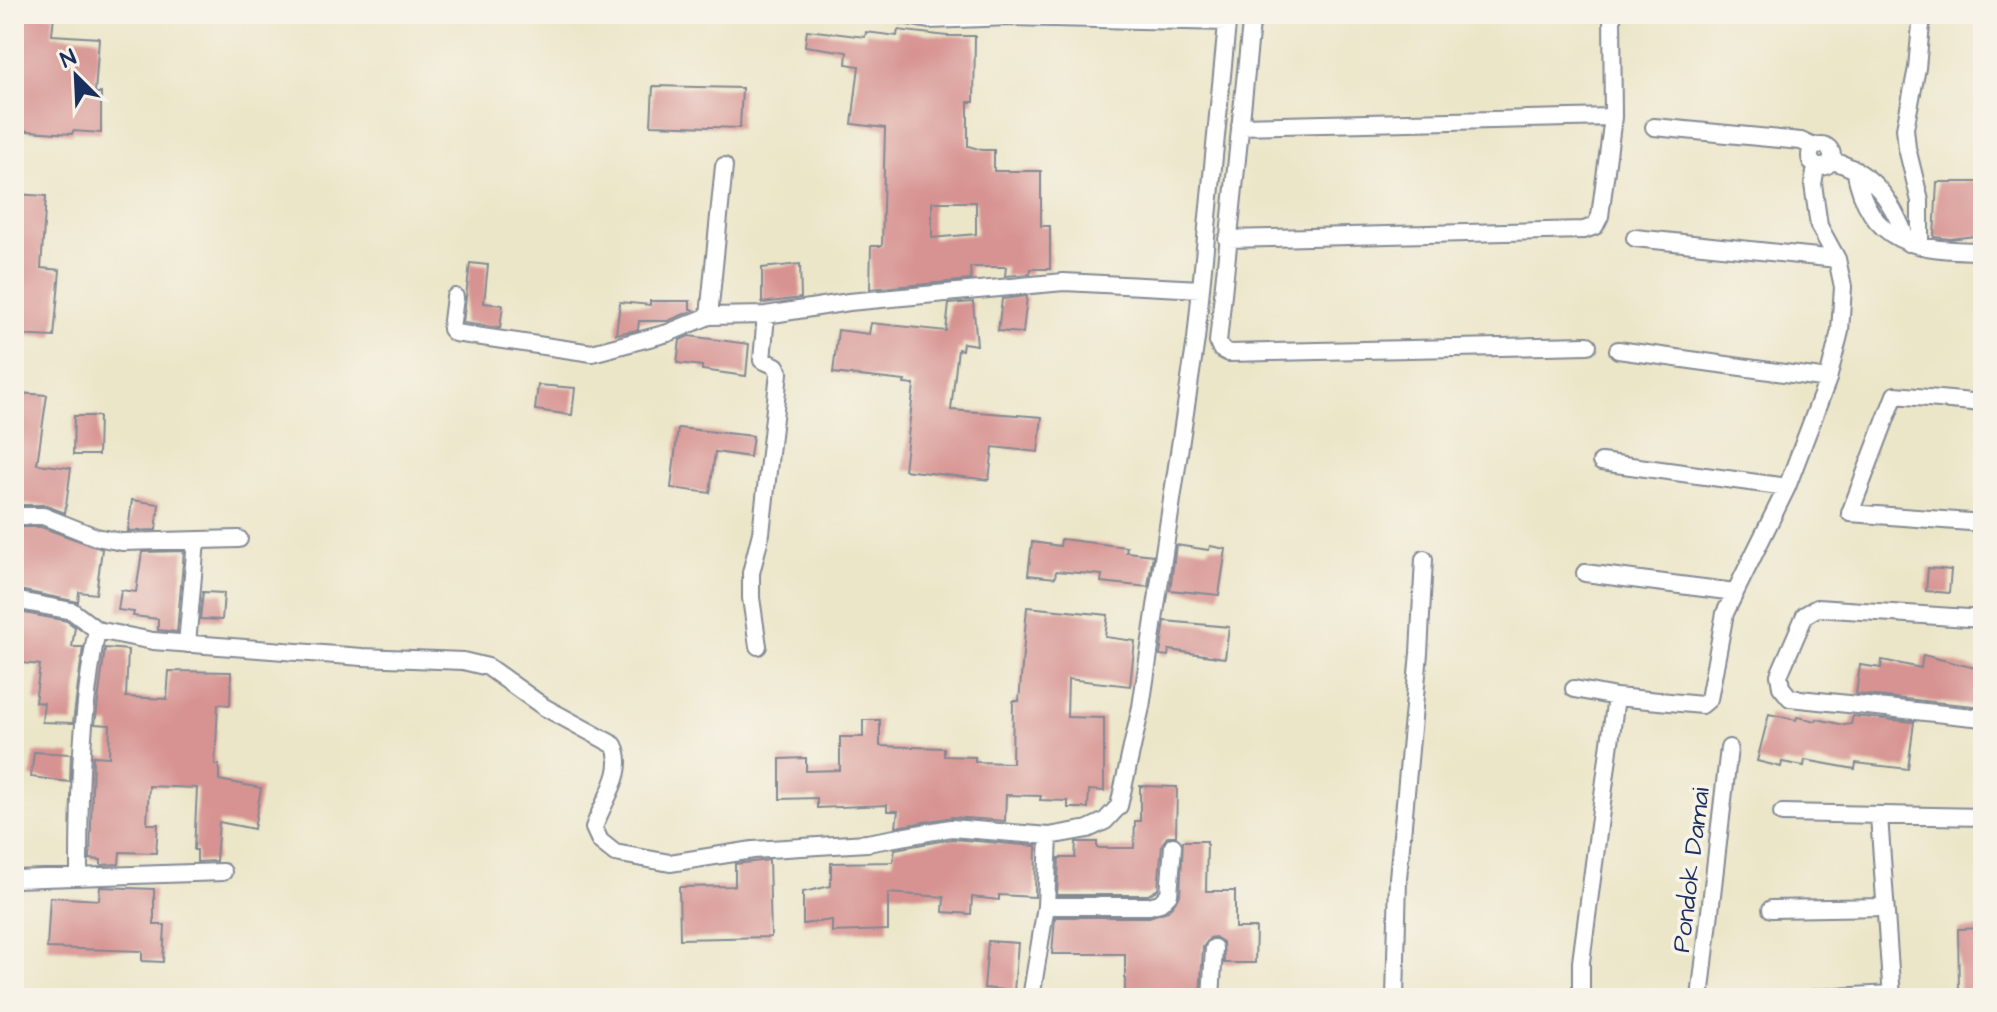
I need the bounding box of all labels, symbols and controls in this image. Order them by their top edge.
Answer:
north arrow [36,36,116,116]
text: N [56,42,81,76]
street label: Pondok Damai [1663,785,1719,955]

